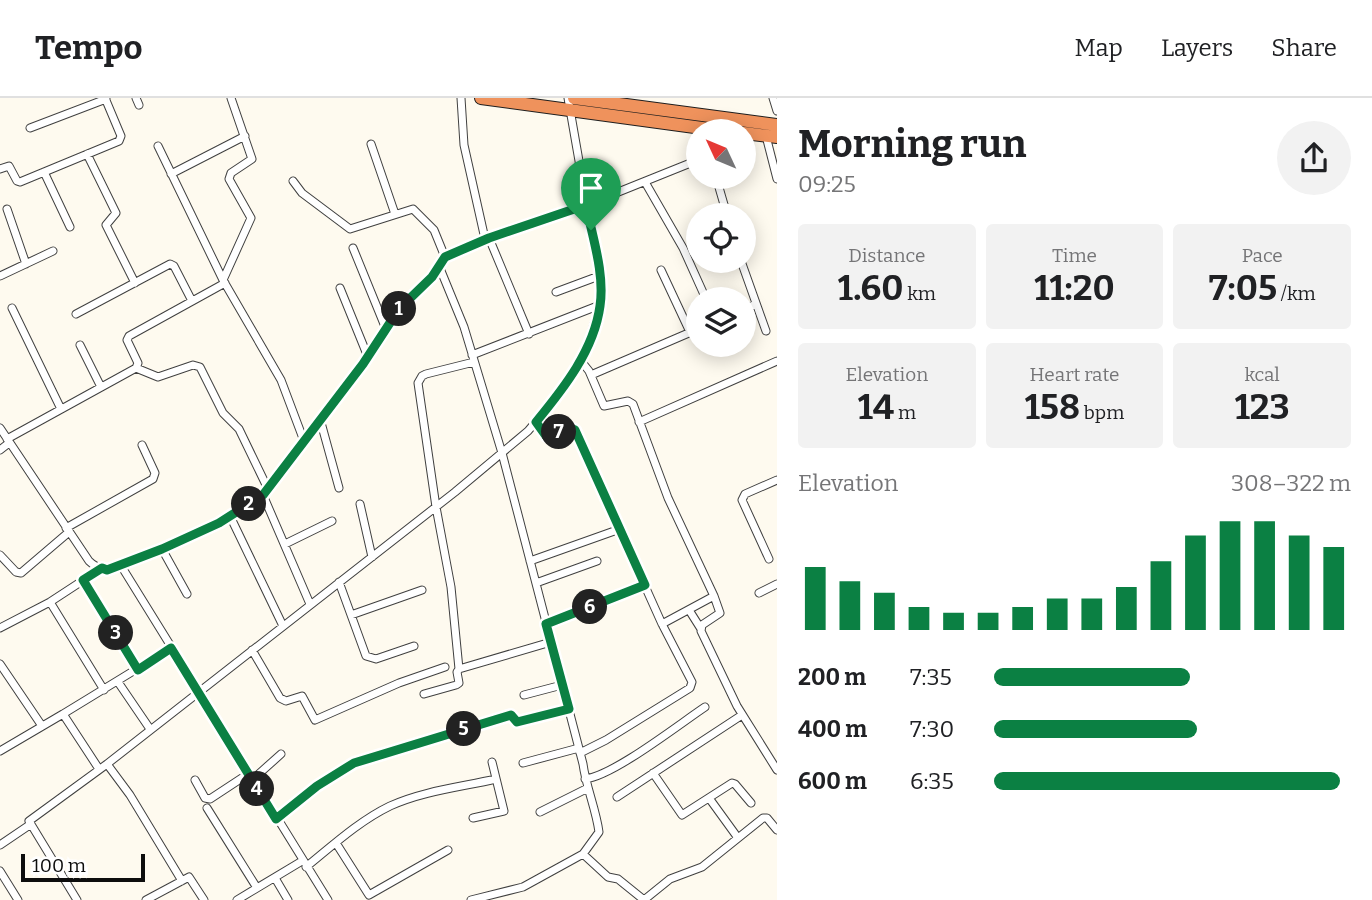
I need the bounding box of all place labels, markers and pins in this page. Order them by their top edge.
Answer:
pin [561,158,621,230]
pin: 1 [382,292,416,326]
pin: 7 [542,414,576,450]
pin: 2 [232,486,266,522]
pin: 6 [572,589,608,624]
pin: 3 [99,616,134,650]
pin: 5 [447,712,482,746]
pin: 4 [240,772,274,806]

